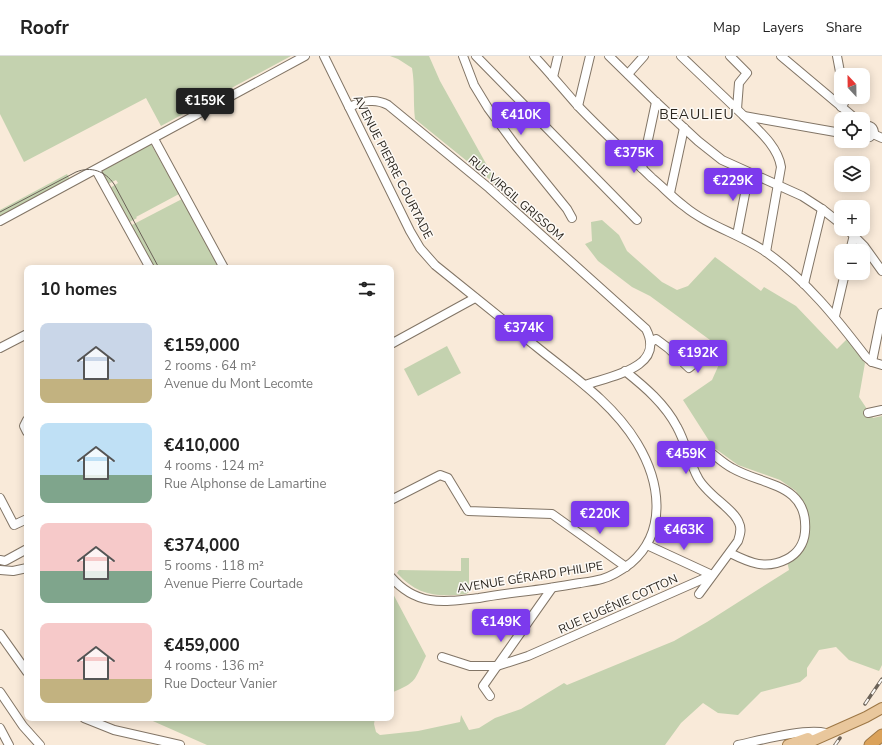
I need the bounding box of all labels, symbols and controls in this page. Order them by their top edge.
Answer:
text: Roofr [20,15,69,41]
text: Map [713,18,740,37]
text: Layers [762,18,804,37]
text: Share [826,18,862,37]
north arrow [834,68,870,104]
map controls [834,68,870,280]
pin: €159K [177,88,233,122]
text: €159K [185,92,225,110]
street label: AVENUE PIERRE COURTADE [350,92,436,242]
pin: €410K [493,102,549,136]
district label: BEAULIEU [659,105,735,124]
text: €410K [501,106,541,124]
button: locate [834,112,870,148]
pin: €375K [606,140,662,174]
text: €375K [614,144,654,162]
street label: RUE VIRGIL GRISSOM [465,152,567,244]
button: layers [834,156,870,192]
pin: €229K [705,168,761,202]
text: €229K [713,172,753,190]
button: + [834,200,870,236]
button: − [834,244,870,280]
text: 10 homes [40,278,117,301]
icon: filters [356,278,378,300]
pin: €374K [496,315,552,349]
text: €374K [504,319,544,337]
text: €159,000 [164,334,240,357]
icon: home [72,339,120,387]
pin: €192K [670,340,726,374]
text: €192K [678,344,718,362]
text: 2 rooms · 64 m² [164,357,256,375]
text: Avenue du Mont Lecomte [164,375,313,393]
text: €410,000 [164,434,240,457]
icon: home [72,439,120,487]
pin: €459K [658,441,714,475]
text: €459K [666,445,706,463]
text: 4 rooms · 124 m² [164,457,264,475]
text: Rue Alphonse de Lamartine [164,475,326,493]
pin: €220K [572,501,628,535]
text: €220K [580,505,620,523]
pin: €463K [656,517,712,551]
text: €463K [664,521,704,539]
text: €374,000 [164,534,240,557]
icon: home [72,539,120,587]
text: 5 rooms · 118 m² [164,557,264,575]
street label: AVENUE GÉRARD PHILIPE [456,558,604,596]
street label: RUE EUGÉNIE COTTON [556,570,680,638]
text: Avenue Pierre Courtade [164,575,303,593]
pin: €149K [473,609,529,643]
text: €149K [481,613,521,631]
text: €459,000 [164,634,240,657]
icon: home [72,639,120,687]
text: 4 rooms · 136 m² [164,657,264,675]
text: Rue Docteur Vanier [164,675,277,693]

